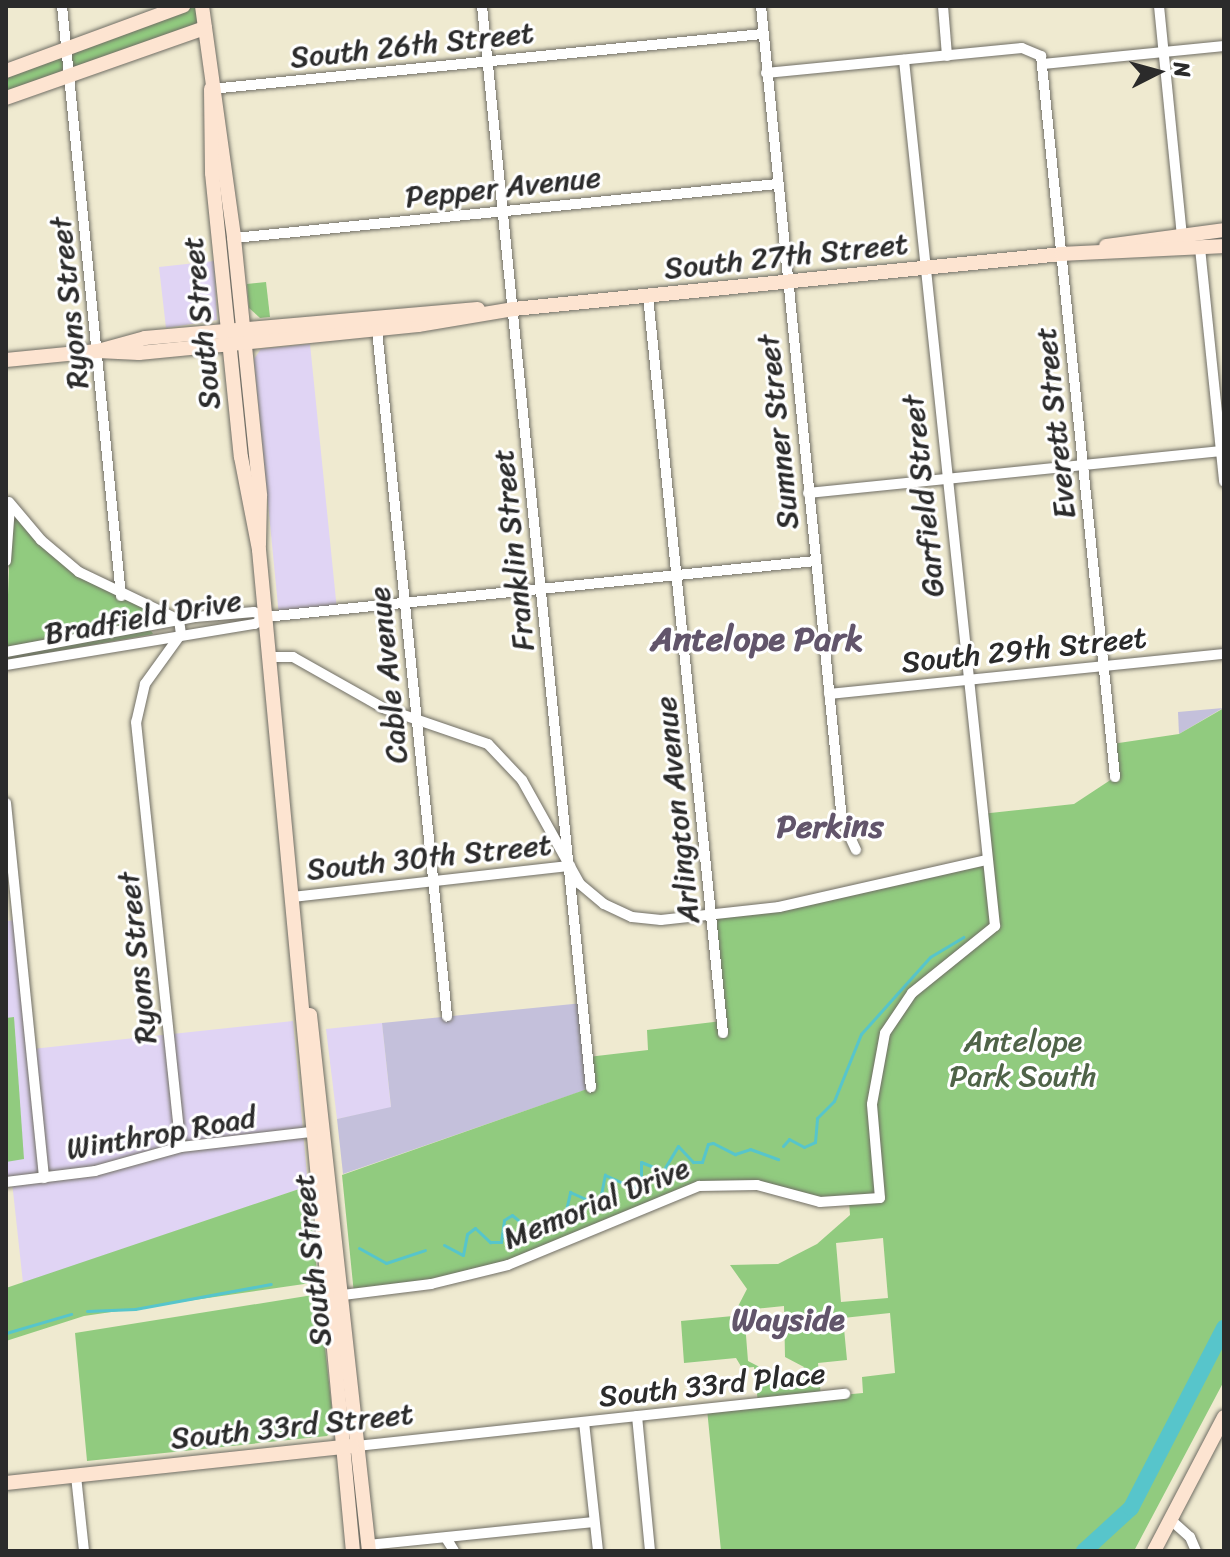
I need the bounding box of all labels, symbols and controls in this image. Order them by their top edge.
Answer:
street label: South 26th Street [288,14,536,76]
north arrow [1118,32,1198,112]
text: N [1162,60,1203,79]
street label: Pepper Avenue [403,159,603,215]
street label: Ryons Street [42,215,96,391]
street label: South 27th Street [662,225,910,287]
street label: South Street [174,235,228,411]
street label: Everett Street [1027,325,1083,521]
street label: Sumner Street [750,332,806,532]
street label: Garfield Street [894,393,952,599]
street label: Franklin Street [484,447,542,653]
street label: Bradfield Drive [42,582,244,652]
street label: Cable Avenue [361,585,415,765]
street label: South 29th Street [900,619,1148,681]
district label: Antelope Park [651,620,863,660]
street label: Arlington Avenue [647,695,707,925]
district label: Perkins [777,808,883,846]
street label: South 30th Street [305,826,553,888]
street label: Ryons Street [110,870,164,1046]
park label: Antelope Park South [949,1023,1097,1094]
street label: Winthrop Road [63,1099,259,1167]
street label: Memorial Drive [497,1149,695,1257]
street label: South Street [285,1172,339,1348]
district label: Wayside [731,1301,845,1339]
street label: South 33rd Place [597,1355,827,1415]
street label: South 33rd Street [169,1395,415,1457]

